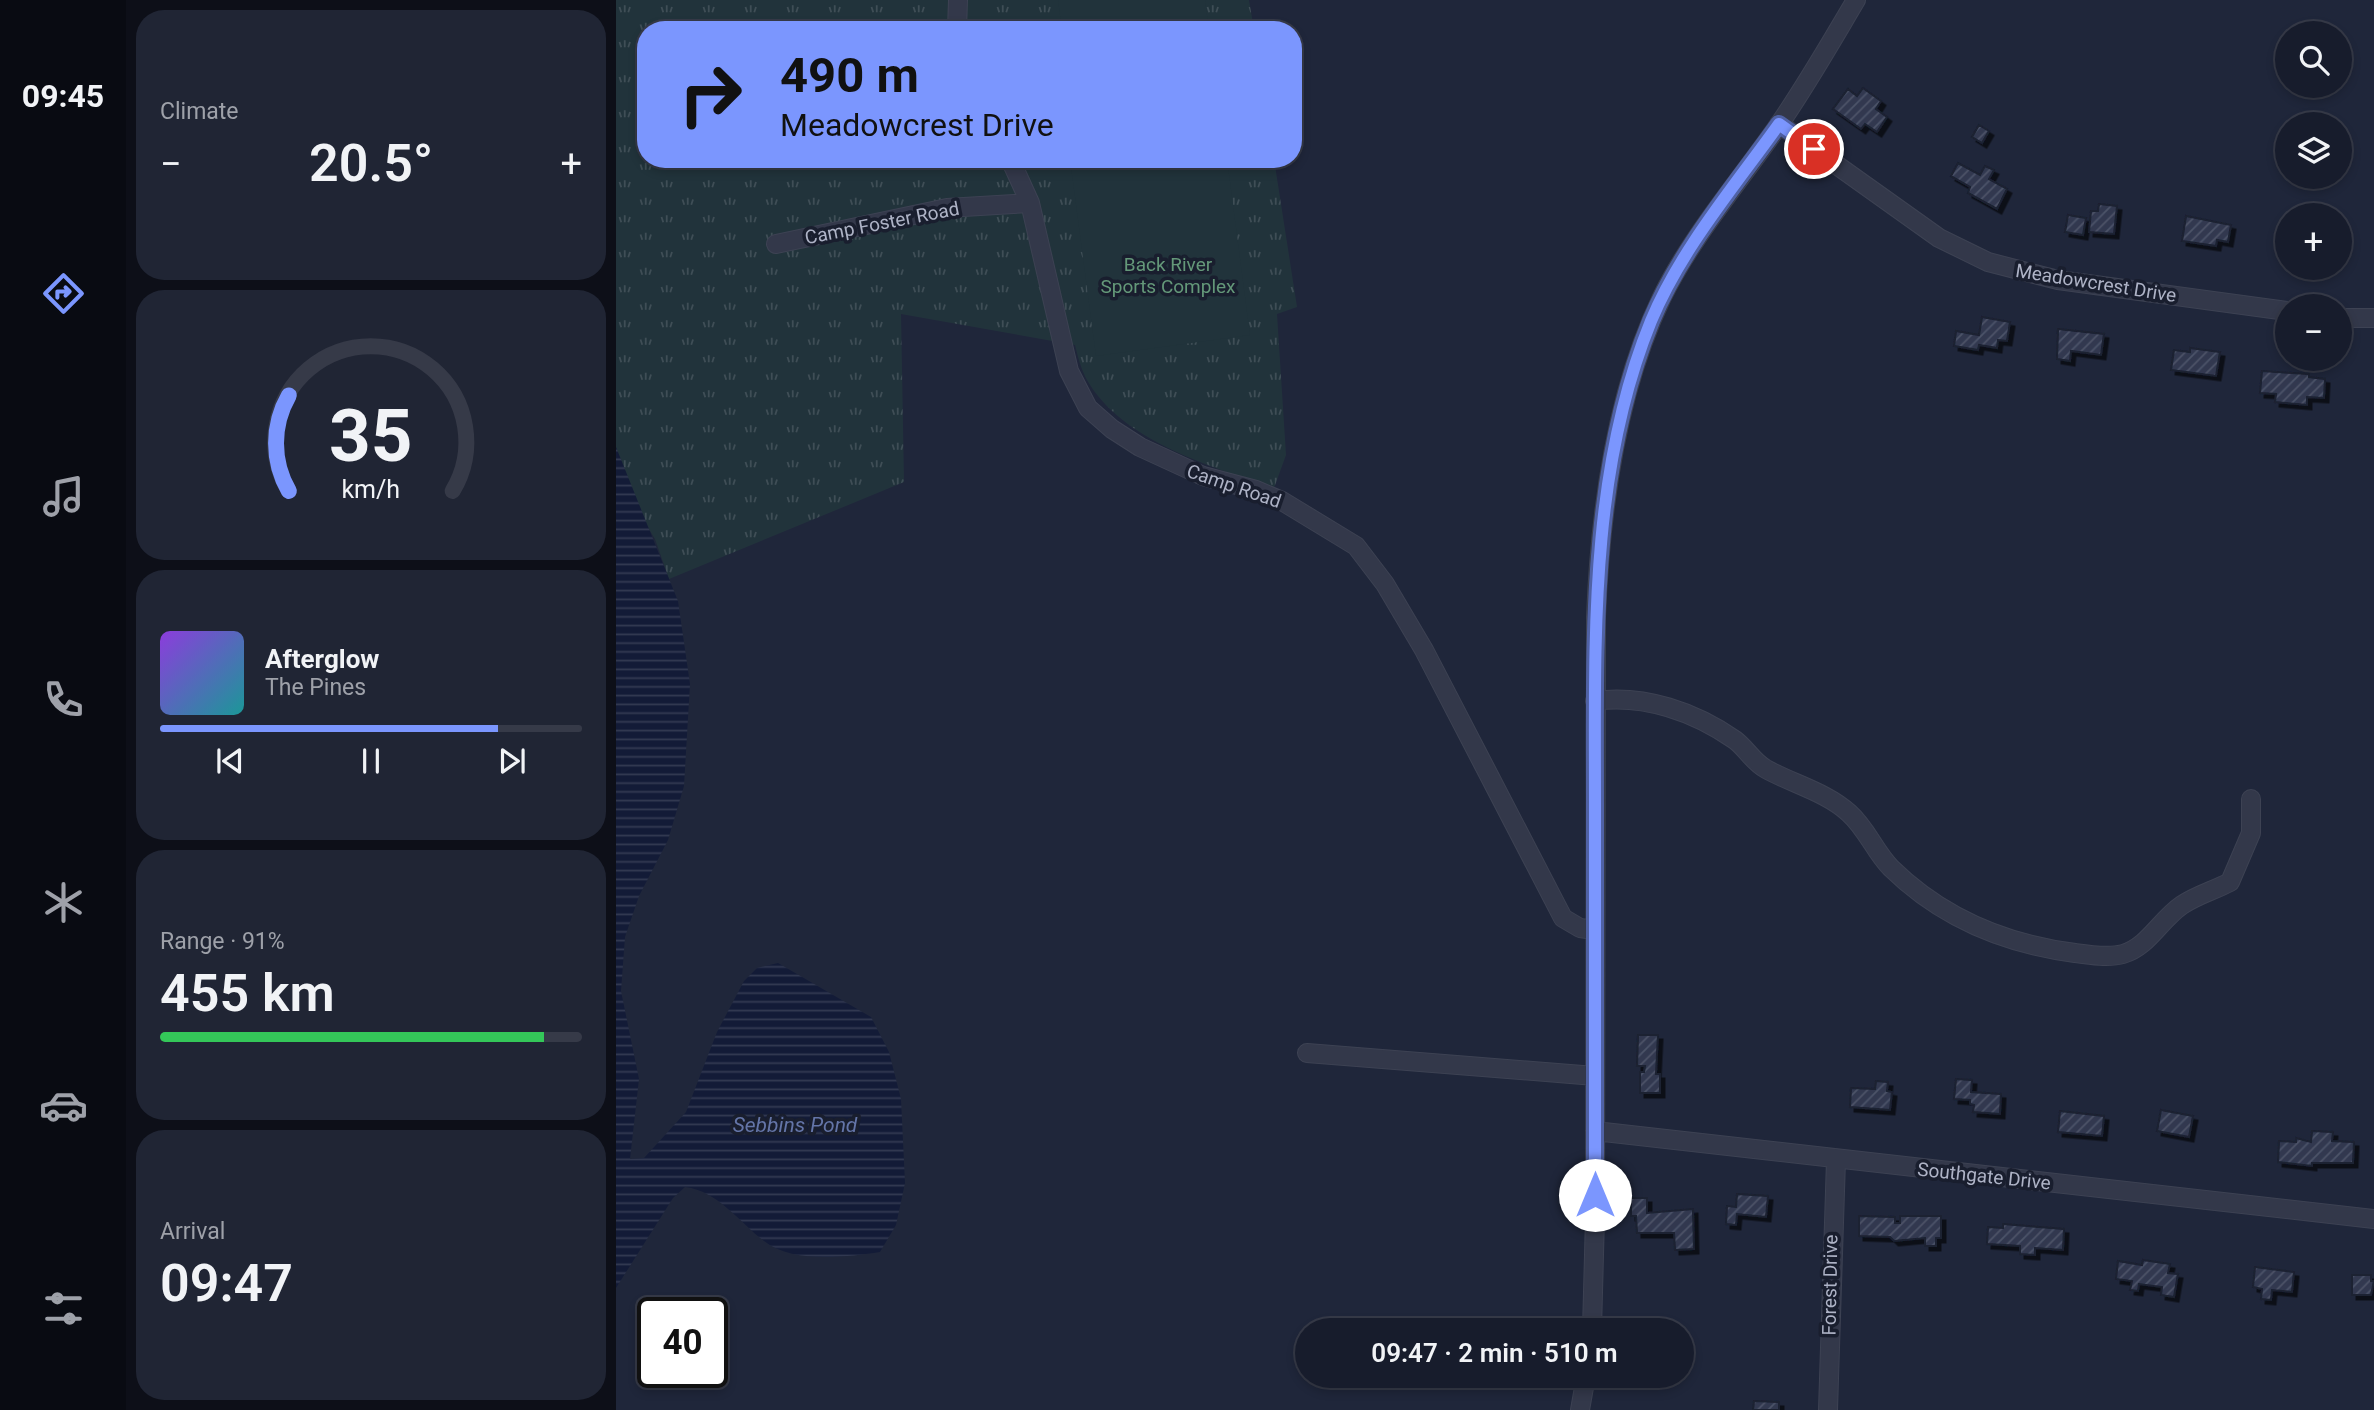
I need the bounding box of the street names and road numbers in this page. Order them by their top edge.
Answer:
street label: Camp Foster Road [803,197,961,249]
street label: Meadowcrest Drive [2014,259,2178,307]
street label: Camp Road [1184,459,1284,513]
street label: Southgate Drive [1916,1158,2052,1194]
street label: Forest Drive [1818,1234,1842,1336]

